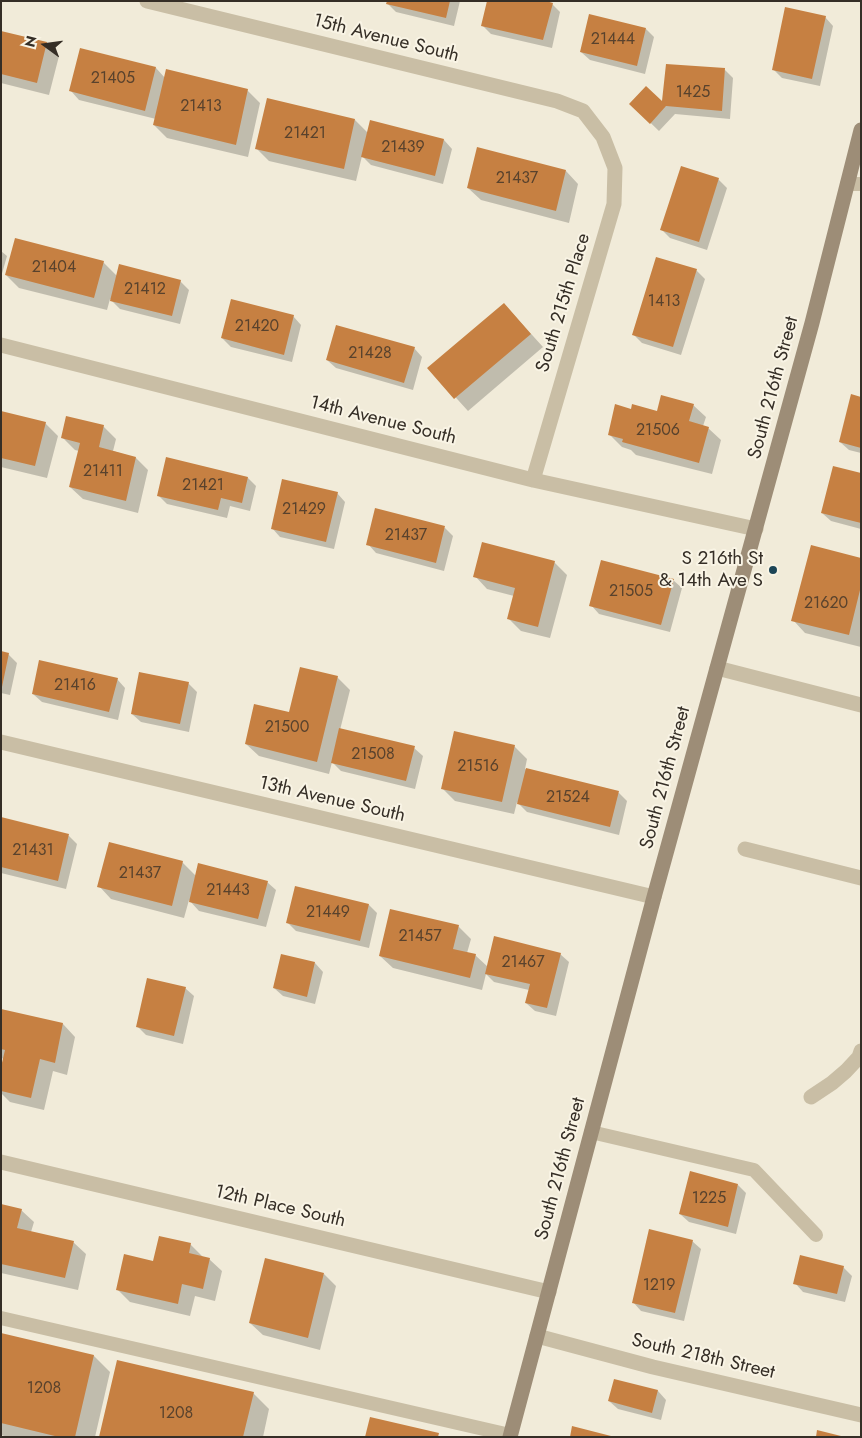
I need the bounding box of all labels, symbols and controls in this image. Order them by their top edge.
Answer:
street label: 15th Avenue South [311,10,461,68]
north arrow [20,20,70,70]
house number: 21444 [591,30,635,50]
text: N [19,34,41,49]
house number: 21405 [91,69,135,89]
house number: 1425 [676,83,710,103]
house number: 21413 [180,97,222,117]
house number: 21421 [284,124,326,144]
house number: 21439 [381,138,425,158]
house number: 21437 [496,169,538,189]
street label: South 215th Place [532,231,596,375]
house number: 21404 [32,258,76,278]
house number: 21412 [124,280,166,300]
house number: 1413 [648,292,680,312]
street label: South 216th Street [744,314,804,462]
house number: 21420 [235,317,279,337]
house number: 21428 [348,344,392,364]
street label: 14th Avenue South [307,392,459,450]
house number: 21506 [636,421,680,441]
house number: 21411 [83,462,123,482]
house number: 21421 [182,476,224,496]
house number: 21429 [282,500,326,520]
house number: 21437 [385,526,427,546]
place label: S 216th St & 14th Ave S [659,548,763,592]
marker: S 216th St & 14th Ave S [767,564,779,576]
house number: 21505 [609,582,653,602]
house number: 21620 [804,594,848,614]
house number: 21416 [54,676,96,696]
street label: South 216th Street [636,704,696,852]
house number: 21500 [265,718,309,738]
house number: 21508 [351,745,395,765]
house number: 21516 [457,757,499,777]
street label: 13th Avenue South [257,772,407,828]
house number: 21524 [546,788,590,808]
house number: 21431 [12,841,54,861]
house number: 21437 [119,864,161,884]
house number: 21443 [206,881,250,901]
house number: 21449 [306,903,350,923]
house number: 21457 [398,927,442,947]
house number: 21467 [501,953,545,973]
street label: South 216th Street [531,1095,591,1243]
street label: 12th Place South [212,1181,348,1233]
house number: 1225 [692,1189,726,1209]
house number: 1219 [643,1276,675,1296]
street label: South 218th Street [629,1329,777,1385]
house number: 1208 [27,1379,61,1399]
house number: 1208 [159,1404,193,1424]

